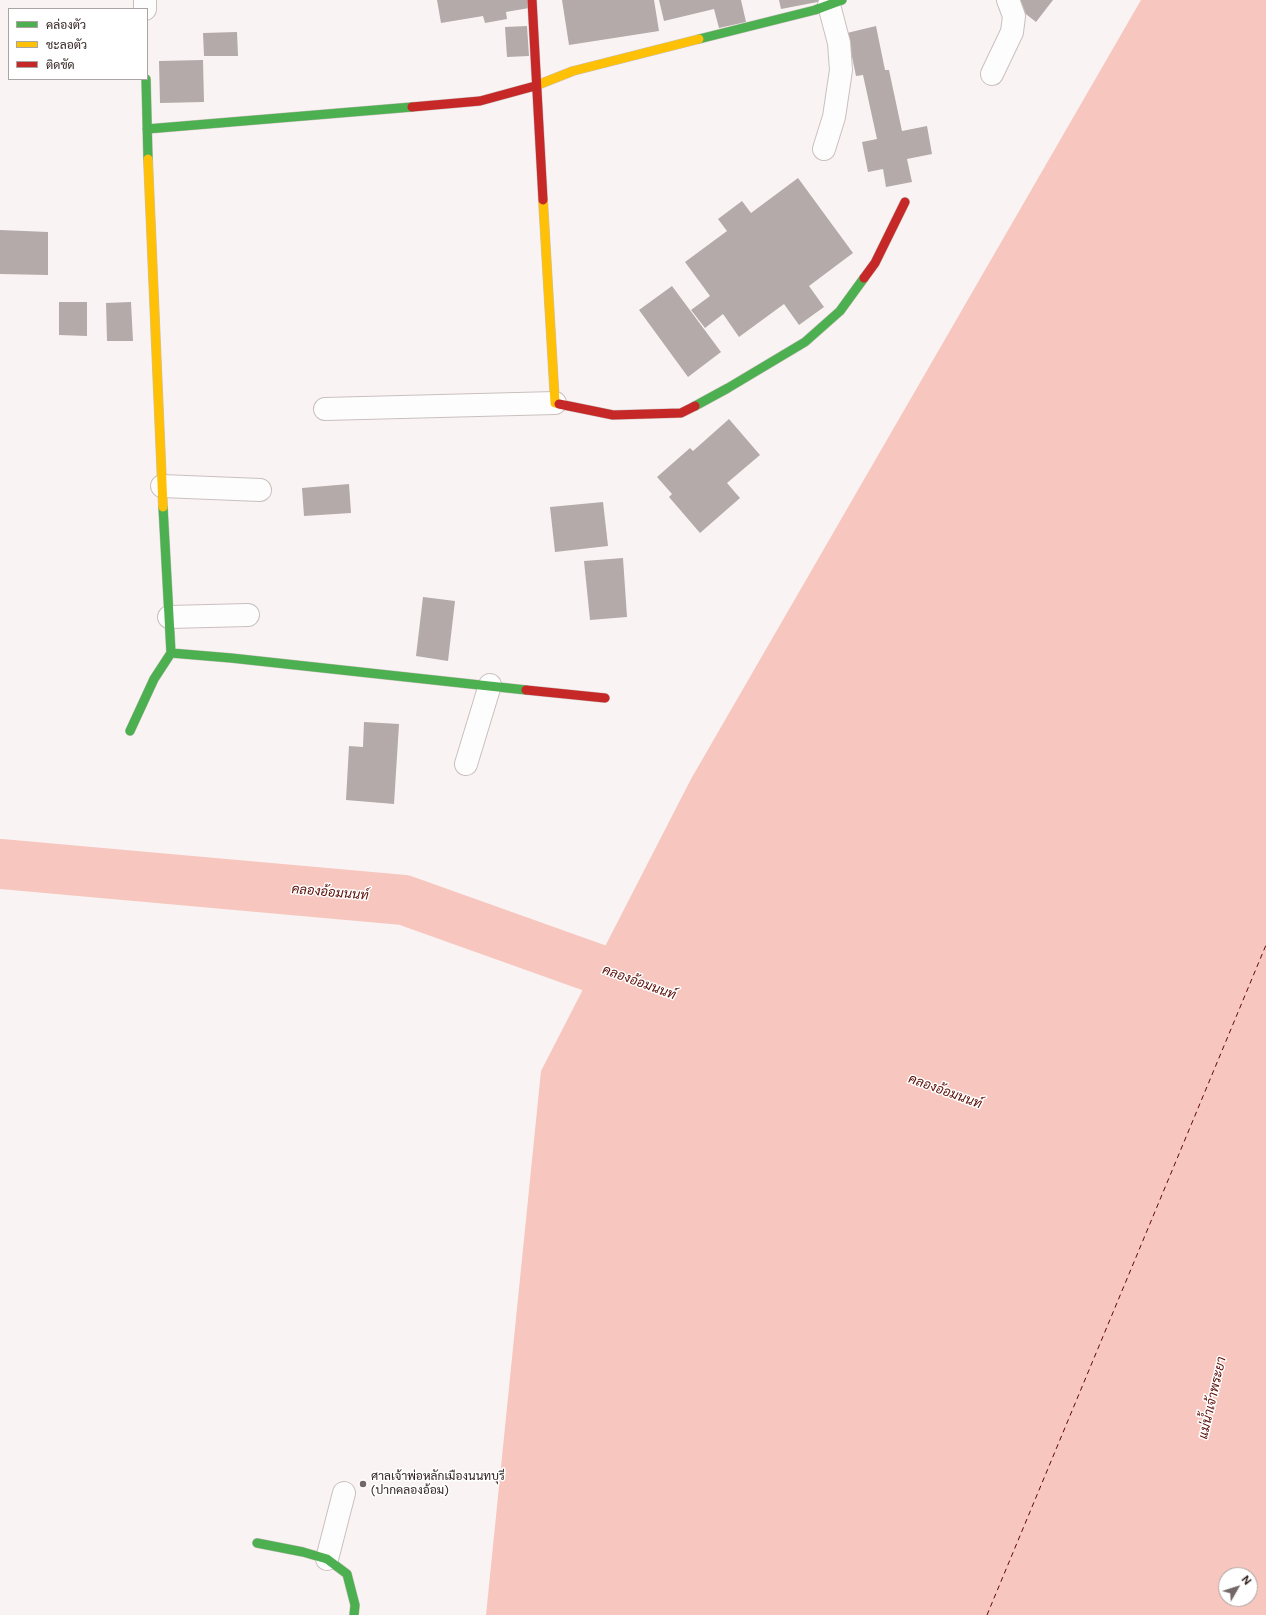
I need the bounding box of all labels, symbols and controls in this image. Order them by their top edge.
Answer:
legend [8,8,148,80]
text: คล่องตัว [46,17,86,33]
text: ชะลอตัว [46,37,87,53]
text: ติดขัด [46,57,75,73]
water label: คลองอ้อมนนท์ [291,882,369,904]
water label: คลองอ้อมนนท์ [600,962,678,1004]
water label: คลองอ้อมนนท์ [906,1071,984,1113]
water label: แม่น้ำเจ้าพระยา [1196,1355,1230,1441]
place label: ศาลเจ้าพ่อหลักเมืองนนทบุรี (ปากคลองอ้อม) [371,1470,505,1498]
marker: ศาลเจ้าพ่อหลักเมืองนนทบุรี (ปากคลองอ้อม) [358,1479,368,1489]
north arrow [1218,1567,1258,1607]
text: N [1239,1573,1255,1588]

